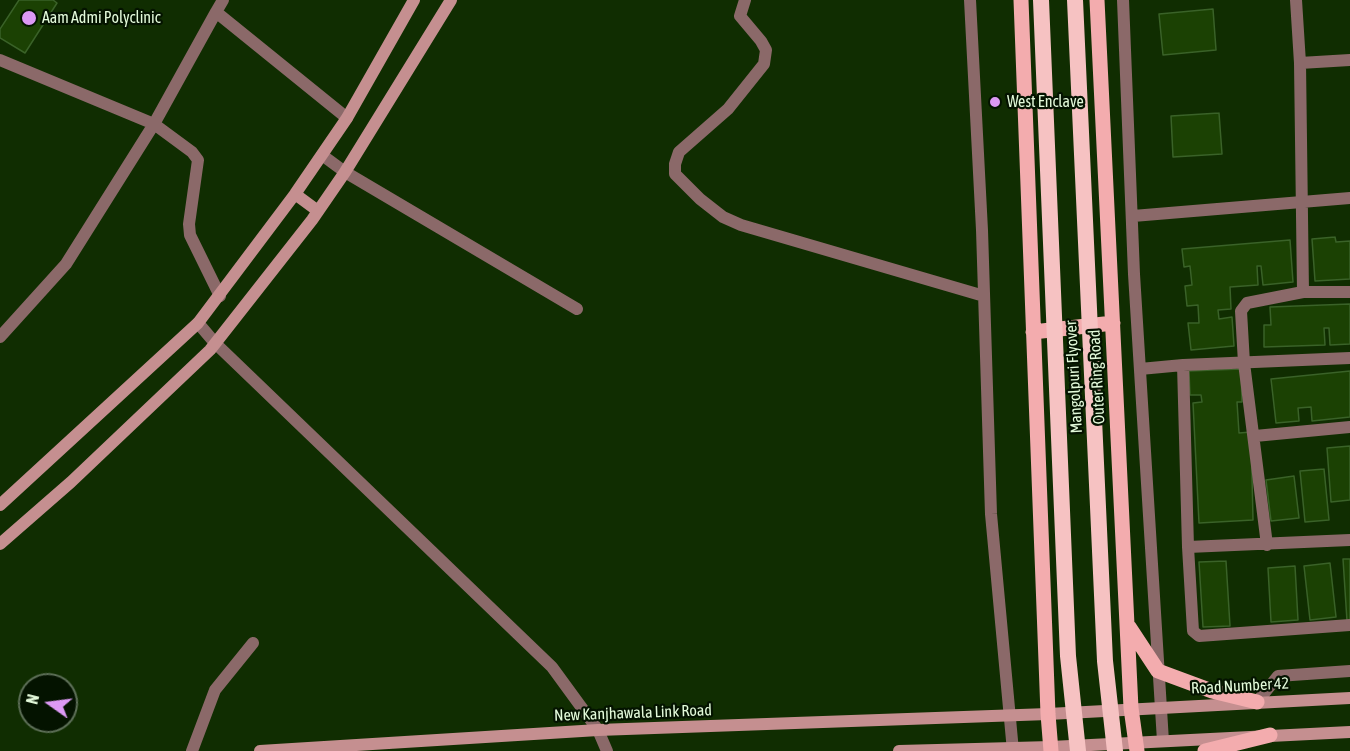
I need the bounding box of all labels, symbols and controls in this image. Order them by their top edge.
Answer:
place label: Aam Admi Polyclinic [42,8,161,28]
marker: Aam Admi Polyclinic [20,9,38,27]
place label: West Enclave [1007,92,1084,112]
marker: West Enclave [988,95,1002,109]
street label: Mangolpuri Flyover [1061,320,1087,434]
street label: Outer Ring Road [1085,329,1109,425]
north arrow [18,673,78,733]
street label: Road Number 42 [1190,674,1290,698]
text: N [23,692,42,706]
street label: New Kanjhawala Link Road [554,701,712,725]

